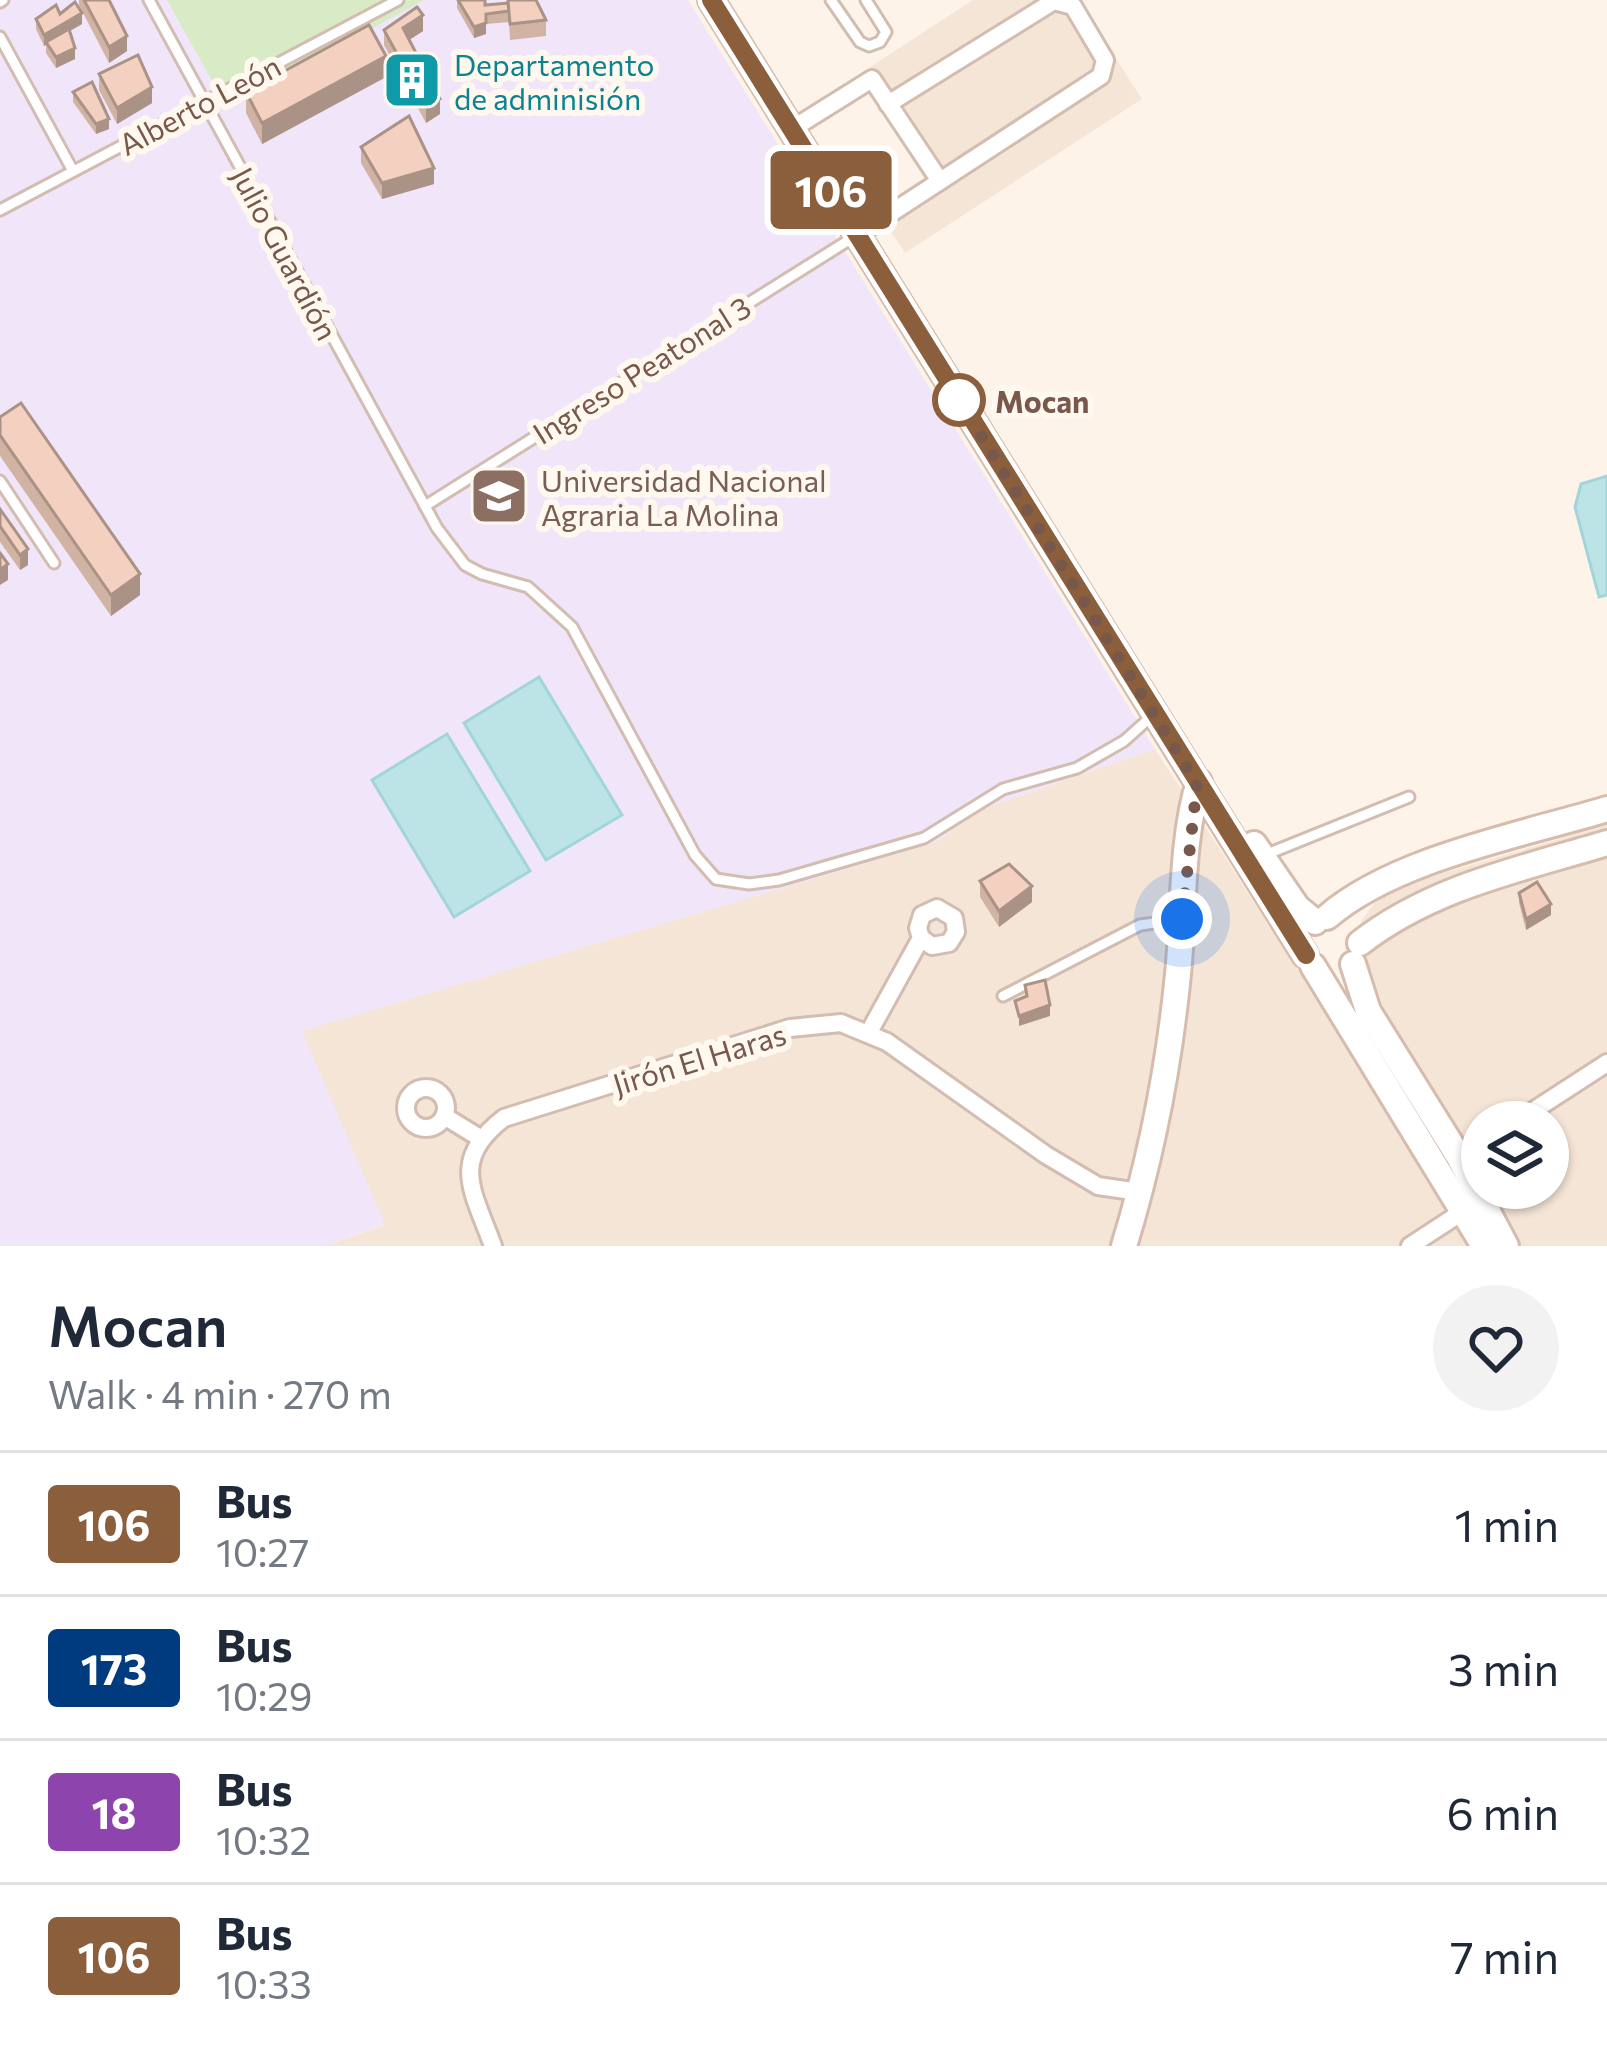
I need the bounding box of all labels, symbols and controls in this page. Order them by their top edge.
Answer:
place label: Departamento de adminisión [454,45,655,116]
street label: Alberto León [112,46,286,162]
building icon: Departamento de adminisión [381,49,443,111]
line badge: 106 [762,151,900,229]
street label: Julio Guardión [225,160,347,346]
text: 106 [795,164,867,216]
street label: Ingreso Peatonal 3 [525,287,757,451]
marker: Mocan [934,375,984,425]
place label: Mocan [995,382,1089,419]
place label: Universidad Nacional Agraria La Molina [541,461,827,532]
school or university icon: Universidad Nacional Agraria La Molina [468,465,530,527]
your location [1152,889,1212,949]
street label: Jirón El Haras [608,1014,790,1102]
map controls [1461,1101,1569,1209]
button: layers [1461,1101,1569,1209]
button: heart [1433,1285,1559,1411]
text: Mocan [48,1289,227,1359]
text: Walk · 4 min · 270 m [48,1369,392,1417]
text: Bus [216,1472,292,1527]
text: 1 min [1455,1496,1559,1551]
text: 106 [78,1498,150,1550]
text: 10:27 [216,1527,309,1575]
text: Bus [216,1616,292,1671]
text: 3 min [1448,1640,1559,1695]
text: 173 [81,1642,147,1694]
text: 10:29 [216,1671,313,1719]
text: Bus [216,1760,292,1815]
text: 6 min [1446,1784,1559,1839]
text: 18 [92,1786,136,1838]
text: 10:32 [216,1815,311,1863]
text: Bus [216,1904,292,1959]
text: 7 min [1450,1928,1559,1983]
text: 106 [78,1930,150,1982]
text: 10:33 [216,1959,312,2007]

